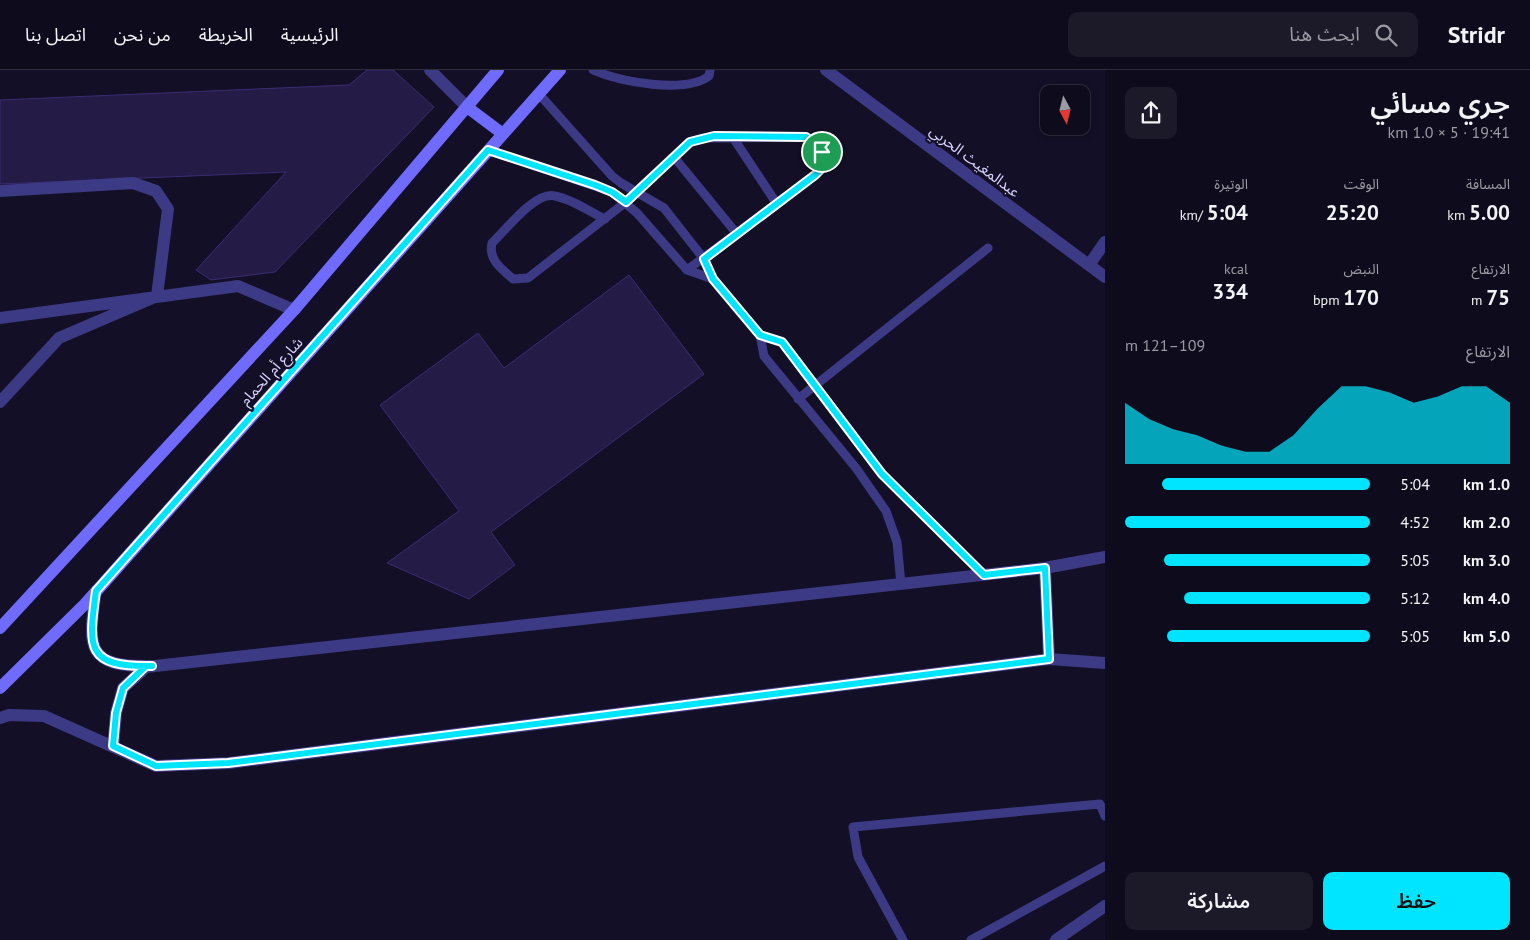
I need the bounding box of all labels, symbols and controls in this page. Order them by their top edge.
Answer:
search box [1068,12,1418,57]
text: Stridr [1448,19,1505,50]
icon: search [1372,21,1400,49]
text: ابحث هنا [1289,22,1360,46]
text: اتصل بنا [25,23,86,46]
text: من نحن [114,23,171,46]
text: الخريطة [199,23,253,46]
text: الرئيسية [281,23,339,46]
text: جري مسائي [1370,84,1510,121]
north arrow [1040,85,1090,135]
map controls [1040,85,1090,135]
button: share [1125,87,1177,139]
street label: عبدالمغيث الحربي [925,121,1024,203]
text: 19:41 · 5 × 1.0 km [1388,122,1510,142]
pin [801,131,843,173]
icon: arrive [808,138,836,166]
text: الوتيرة [1214,175,1248,193]
text: الوقت [1344,175,1379,193]
text: المسافة [1466,175,1510,193]
text: 5:04 [1207,199,1248,226]
text: 25:20 [1326,199,1379,226]
text: 5.00 [1469,199,1510,226]
text: /km [1180,206,1207,224]
text: km [1447,206,1469,224]
text: kcal [1224,260,1248,278]
text: النبض [1343,260,1379,278]
text: الارتفاع [1472,260,1510,278]
text: 334 [1212,278,1248,305]
text: 170 [1343,284,1379,311]
text: 75 [1486,284,1510,311]
text: bpm [1313,291,1343,309]
text: m [1471,291,1486,309]
street label: شارع أم الحمام [235,333,309,411]
text: 109–121 m [1125,335,1205,355]
text: الارتفاع [1466,341,1510,361]
text: 5:04 [1400,474,1430,494]
text: 1.0 km [1463,474,1510,494]
text: 4:52 [1400,512,1430,532]
text: 2.0 km [1463,512,1510,532]
text: 5:05 [1400,550,1430,570]
text: 3.0 km [1463,550,1510,570]
text: 5:12 [1400,588,1430,608]
text: 4.0 km [1463,588,1510,608]
text: 5:05 [1400,626,1430,646]
text: 5.0 km [1463,626,1510,646]
button: مشاركة [1125,872,1313,930]
button: حفظ [1323,872,1510,930]

